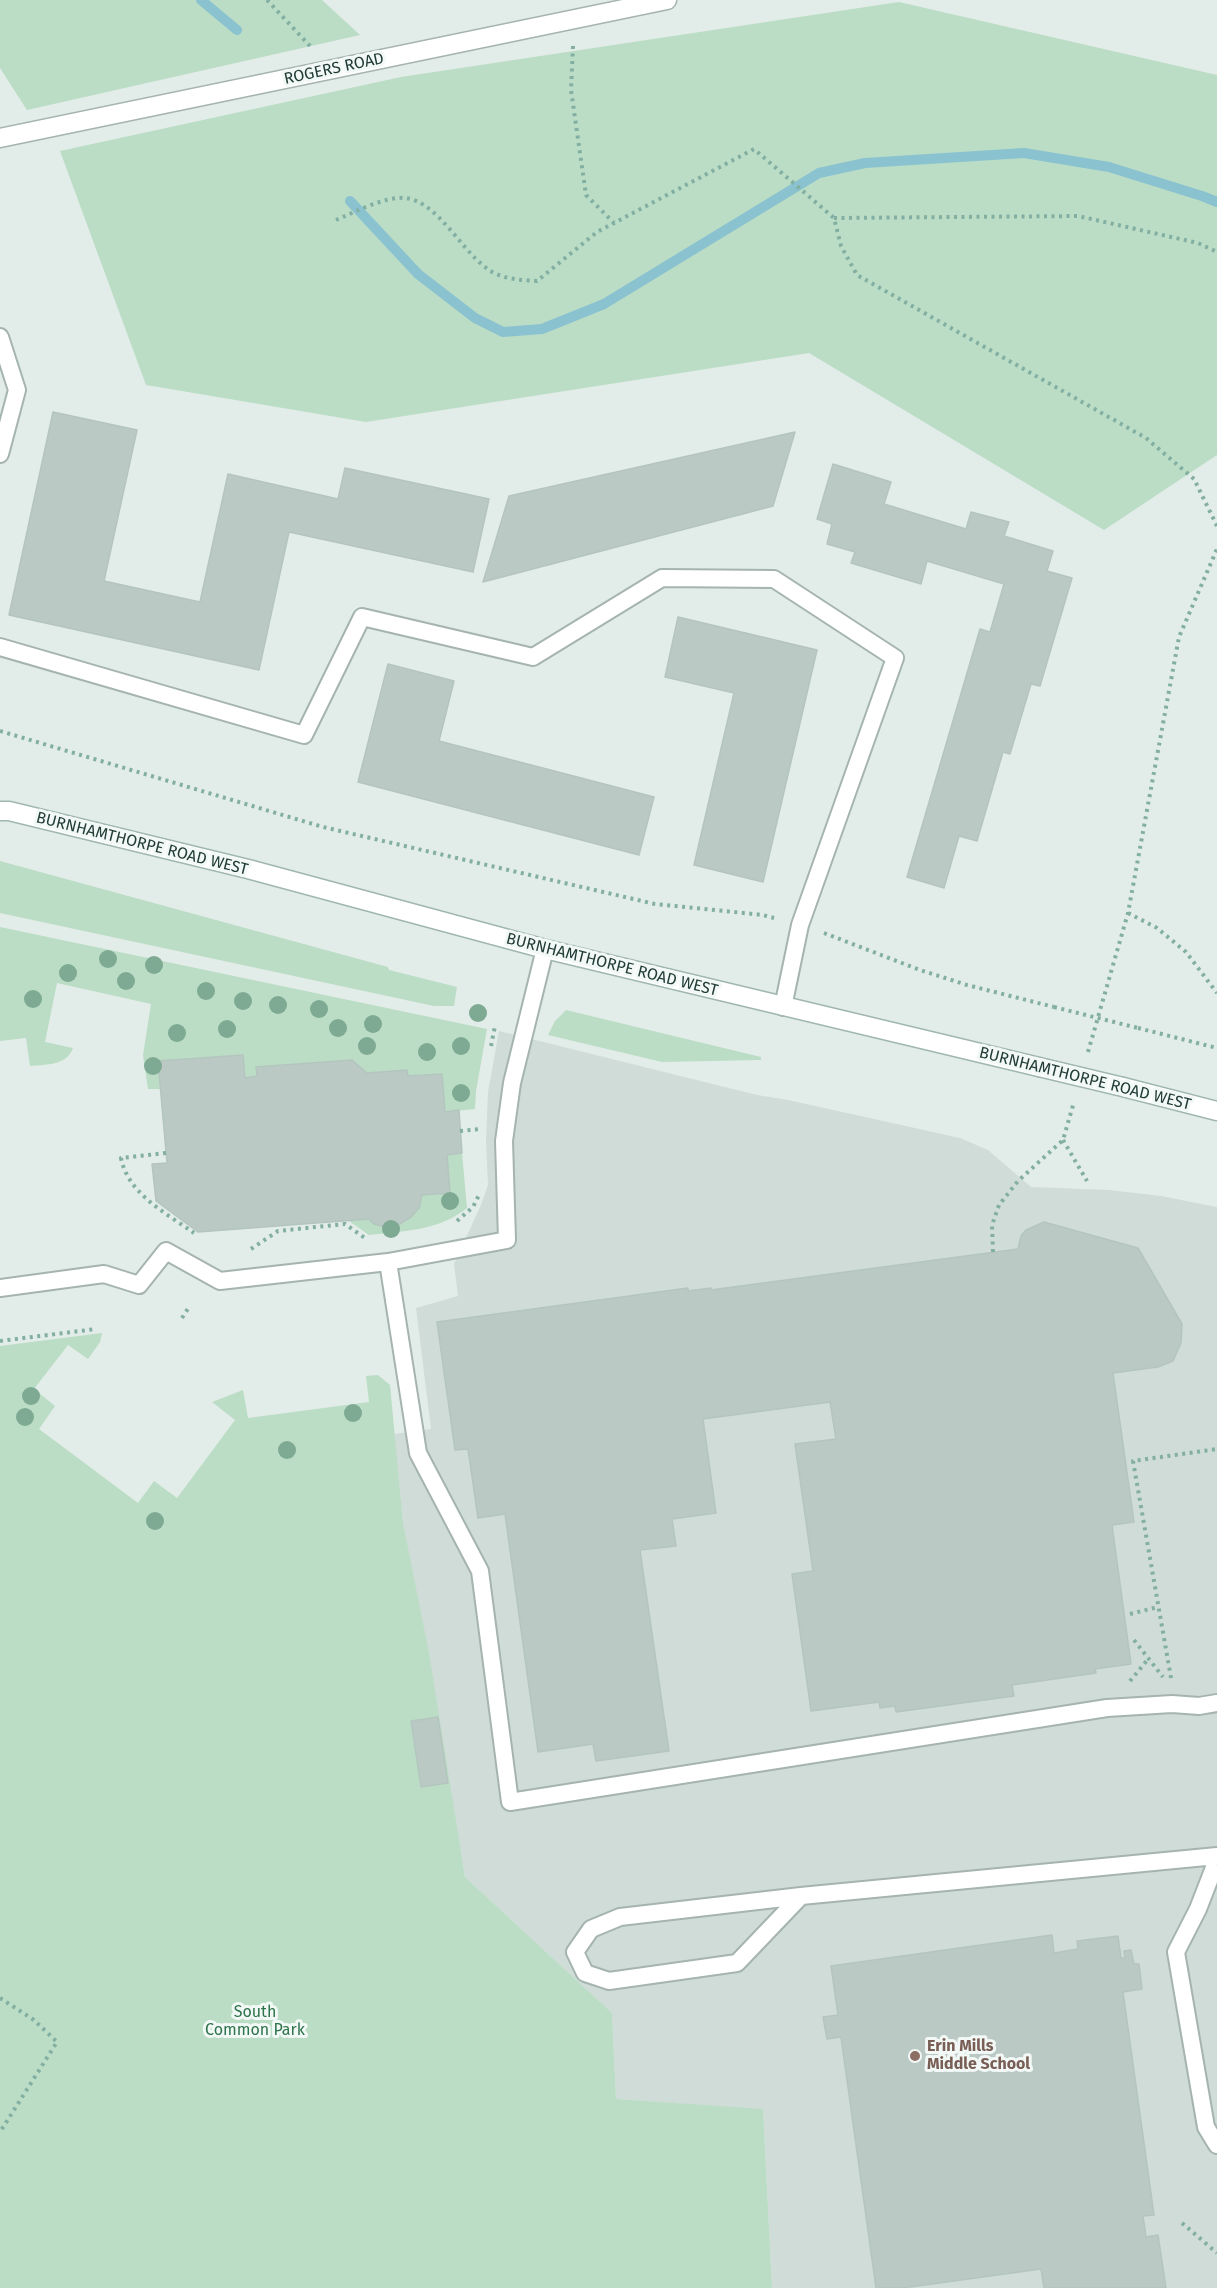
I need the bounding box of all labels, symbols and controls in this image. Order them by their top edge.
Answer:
street label: ROGERS ROAD [282,49,386,89]
street label: BURNHAMTHORPE ROAD WEST [34,808,250,880]
street label: BURNHAMTHORPE ROAD WEST [504,929,720,1001]
street label: BURNHAMTHORPE ROAD WEST [977,1043,1193,1115]
park label: South Common Park [205,2003,305,2041]
place label: Erin Mills Middle School [927,2037,1030,2075]
marker: Erin Mills Middle School [908,2049,922,2063]

